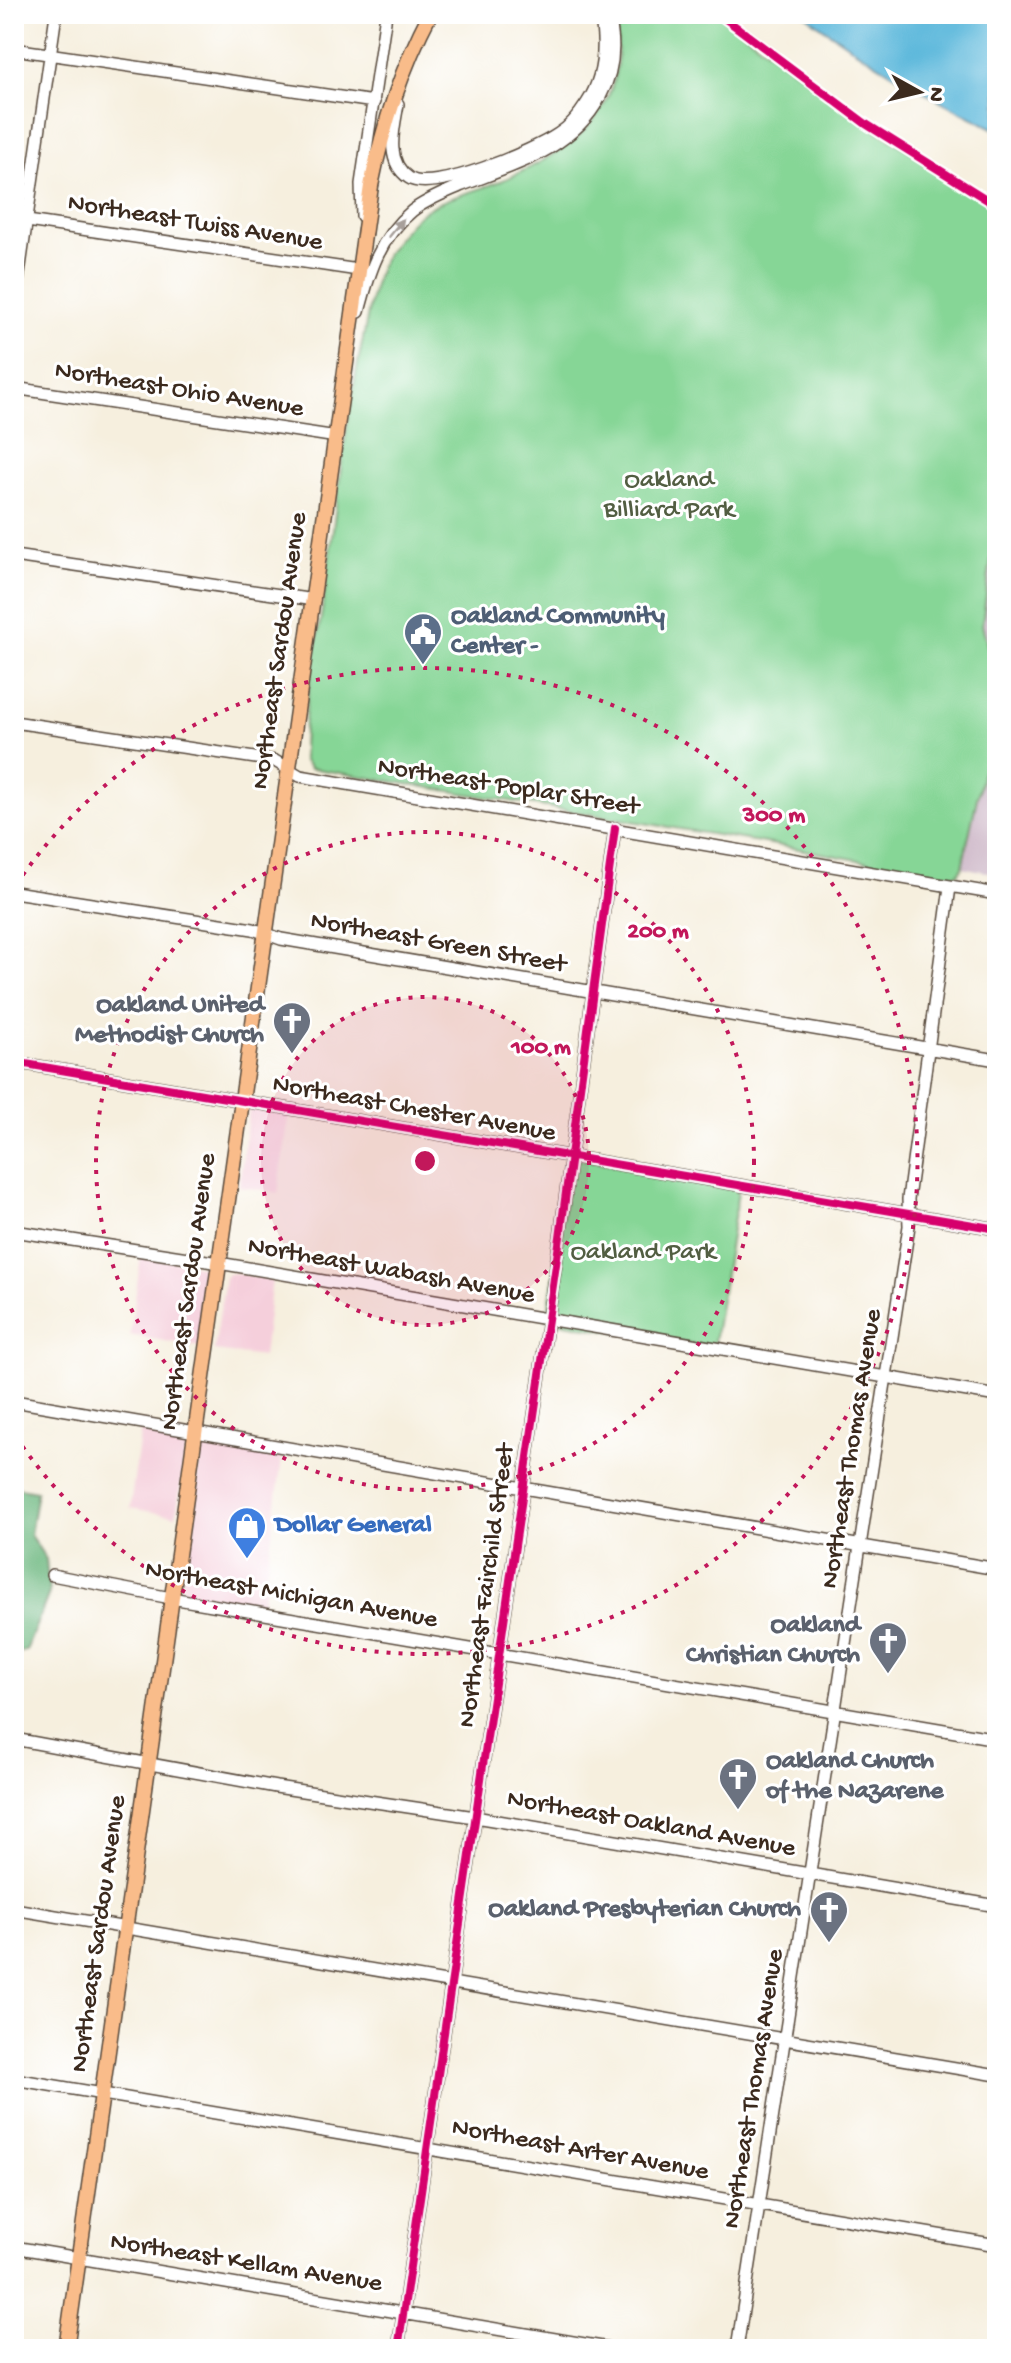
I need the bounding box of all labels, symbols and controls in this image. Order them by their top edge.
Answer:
north arrow [879,52,959,132]
text: N [921,85,949,103]
street label: Northeast Twiss Avenue [65,189,325,260]
one-way arrow [387,218,404,238]
street label: Northeast Ohio Avenue [52,356,306,426]
park label: Oakland Billiard Park [603,466,737,527]
street label: Northeast Sardou Avenue [246,510,316,792]
place label: Oakland Community Center - [451,602,665,663]
public building icon: Oakland Community Center - [402,611,444,666]
street label: Northeast Poplar Street [375,752,643,824]
text: 300 m [742,802,805,831]
street label: Northeast Green Street [308,906,570,982]
text: 200 m [627,918,689,947]
place label: Oakland United Methodist Church [75,991,267,1052]
church icon: Oakland United Methodist Church [271,1000,313,1055]
text: 100 m [510,1034,571,1063]
street label: Northeast Chester Avenue [270,1070,559,1150]
centre of rings [411,1147,439,1175]
street label: Northeast Sardou Avenue [155,1151,225,1433]
street label: Northeast Wabash Avenue [245,1231,538,1313]
park label: Oakland Park [570,1238,718,1269]
street label: Northeast Thomas Avenue [816,1306,891,1591]
street label: Northeast Fairchild Street [453,1440,524,1730]
shop icon: Dollar General [226,1505,268,1560]
place label: Dollar General [273,1511,432,1542]
street label: Northeast Michigan Avenue [142,1555,440,1637]
place label: Oakland Christian Church [686,1611,863,1672]
church icon: Oakland Christian Church [867,1620,909,1675]
place label: Oakland Church of the Nazarene [765,1747,945,1808]
church icon: Oakland Church of the Nazarene [717,1756,759,1811]
street label: Northeast Oakland Avenue [504,1784,798,1866]
street label: Northeast Sardou Avenue [65,1793,135,2075]
church icon: Oakland Presbyterian Church [808,1889,850,1944]
place label: Oakland Presbyterian Church [488,1895,801,1926]
street label: Northeast Thomas Avenue [718,1946,793,2231]
street label: Northeast Arter Avenue [449,2113,712,2189]
street label: Northeast Kellam Avenue [108,2227,385,2301]

